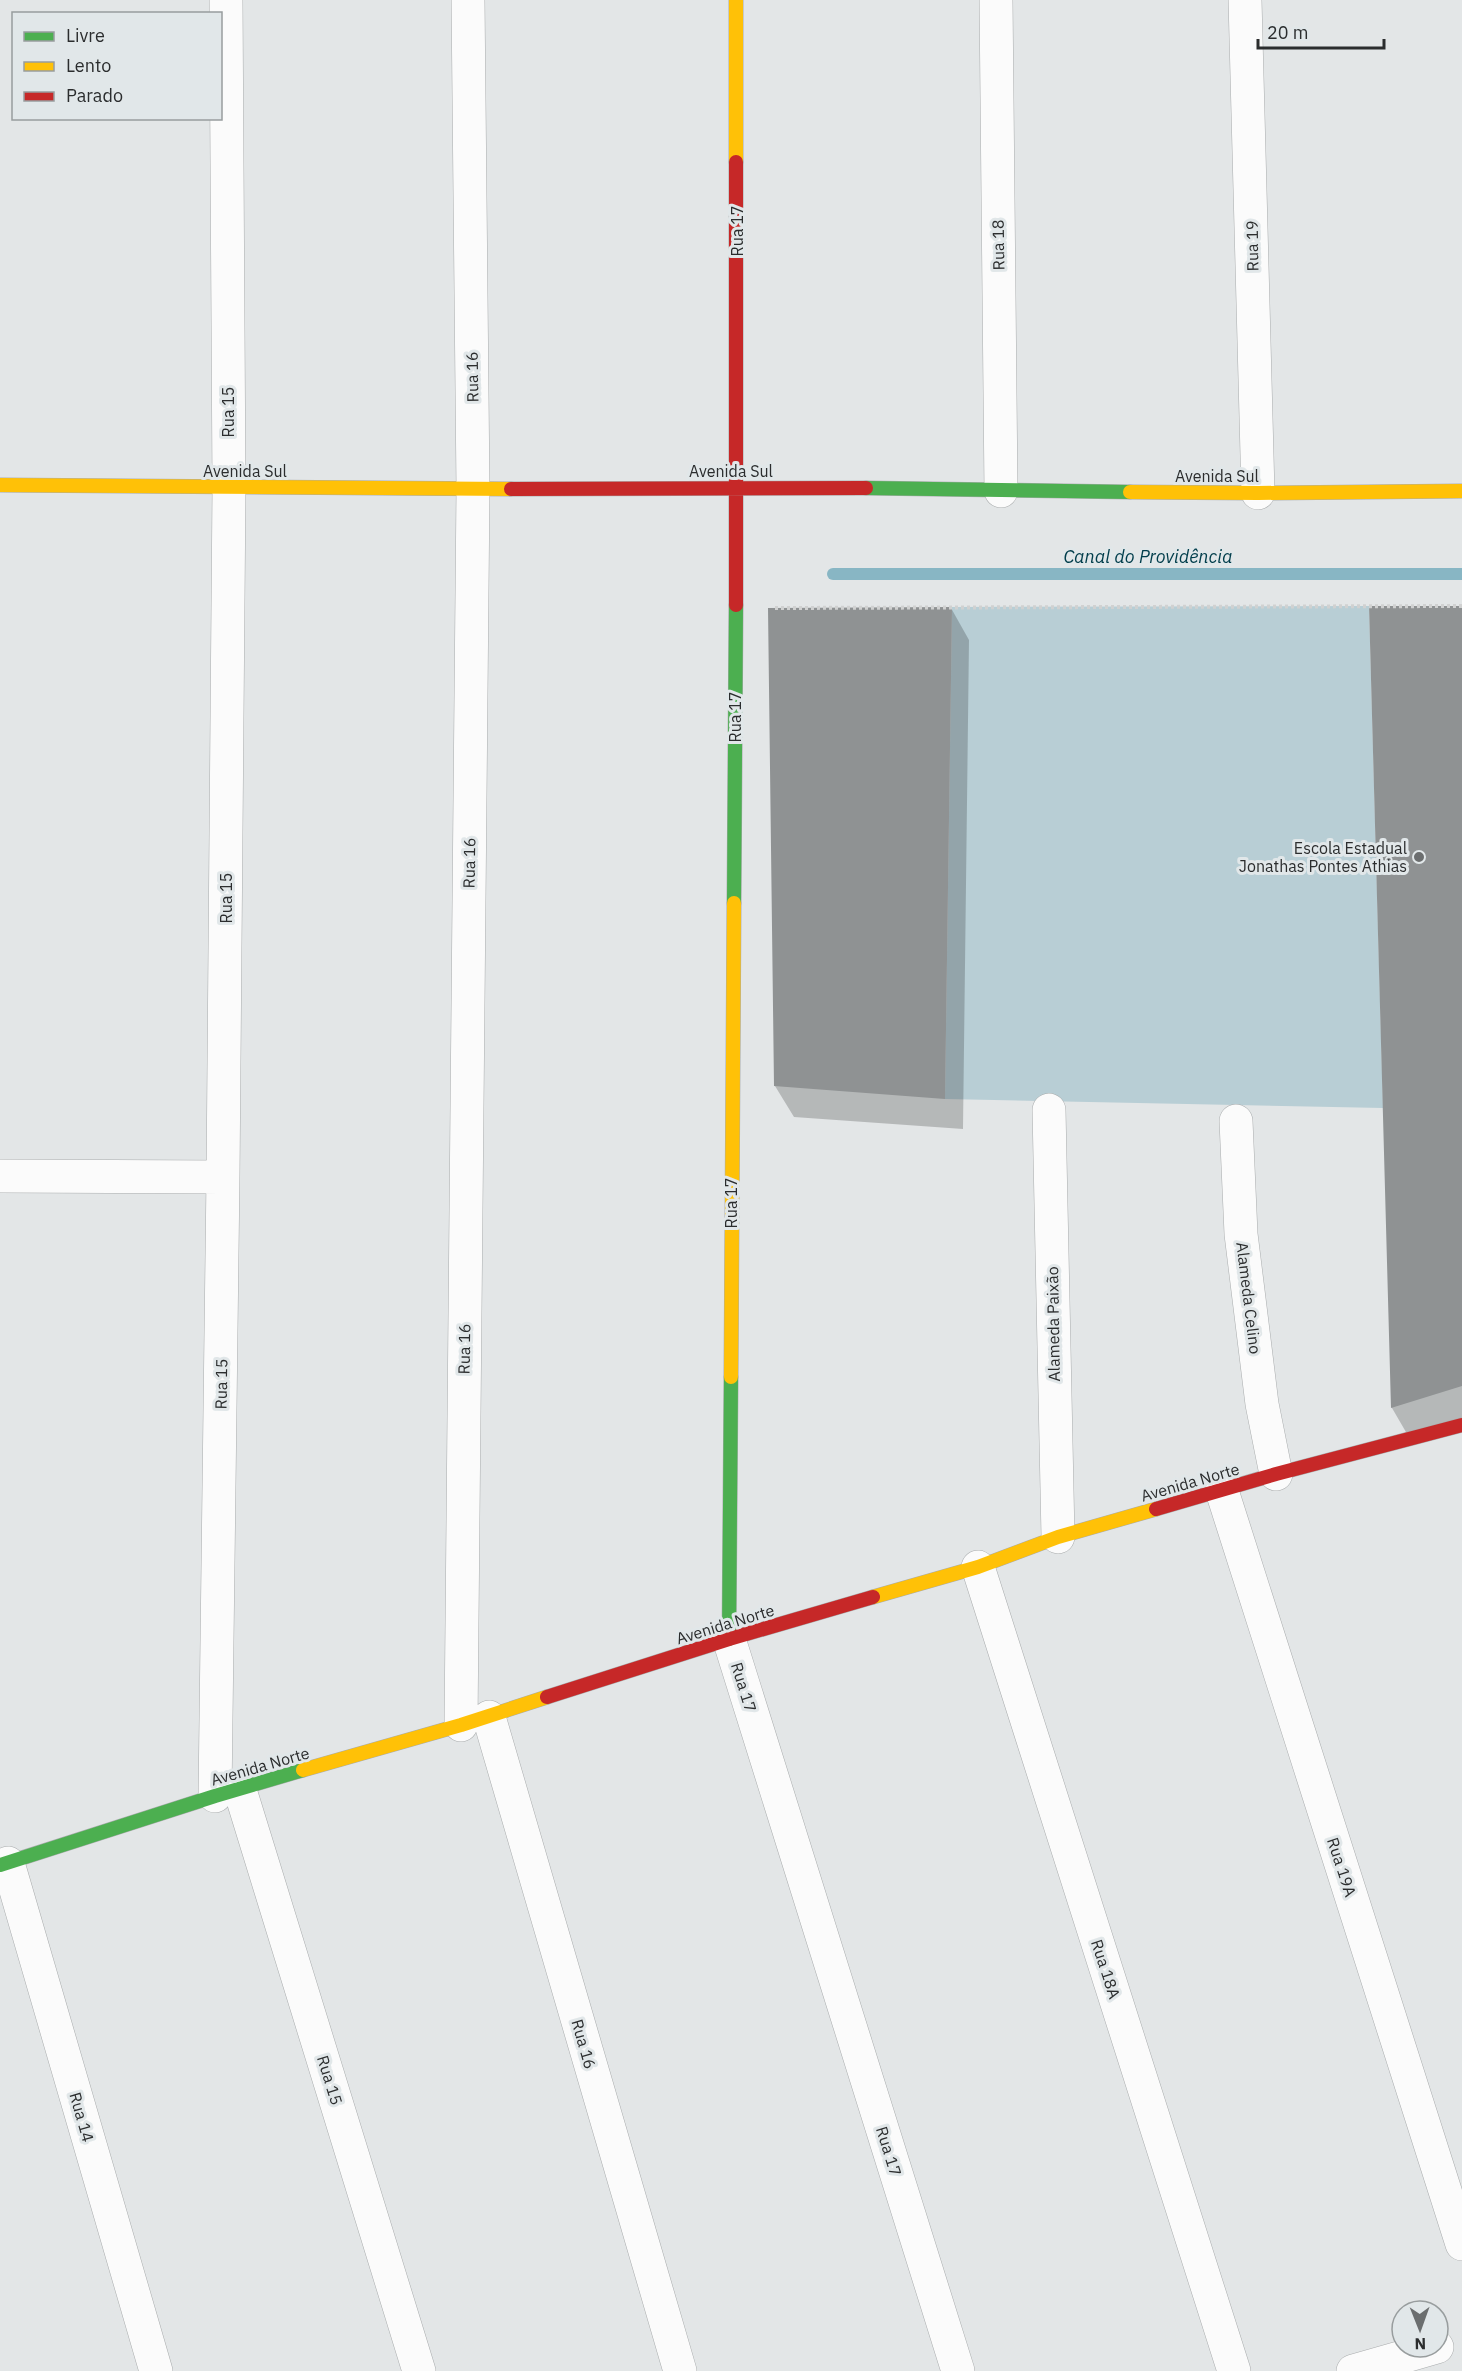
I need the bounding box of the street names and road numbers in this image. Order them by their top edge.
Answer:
street label: Rua 17 [727,206,747,256]
street label: Rua 18 [988,219,1008,271]
street label: Rua 19 [1242,220,1262,272]
street label: Rua 16 [462,351,482,403]
street label: Rua 15 [218,387,238,437]
street label: Avenida Sul [203,461,287,481]
street label: Avenida Sul [689,461,773,481]
street label: Avenida Sul [1175,466,1259,486]
street label: Rua 17 [725,692,745,742]
street label: Rua 16 [459,837,479,889]
street label: Rua 15 [216,873,236,923]
street label: Rua 17 [721,1178,741,1228]
street label: Alameda Celino [1232,1241,1266,1355]
street label: Alameda Paixão [1042,1266,1064,1382]
street label: Rua 16 [454,1323,474,1375]
street label: Rua 15 [211,1358,231,1410]
street label: Avenida Norte [1138,1458,1242,1506]
street label: Avenida Norte [673,1600,777,1648]
street label: Rua 17 [727,1660,761,1714]
street label: Avenida Norte [208,1742,312,1790]
street label: Rua 19A [1323,1835,1361,1899]
street label: Rua 18A [1087,1937,1125,2001]
street label: Rua 16 [567,2017,601,2071]
street label: Rua 15 [313,2053,347,2107]
street label: Rua 14 [65,2090,99,2144]
street label: Rua 17 [872,2124,906,2178]

